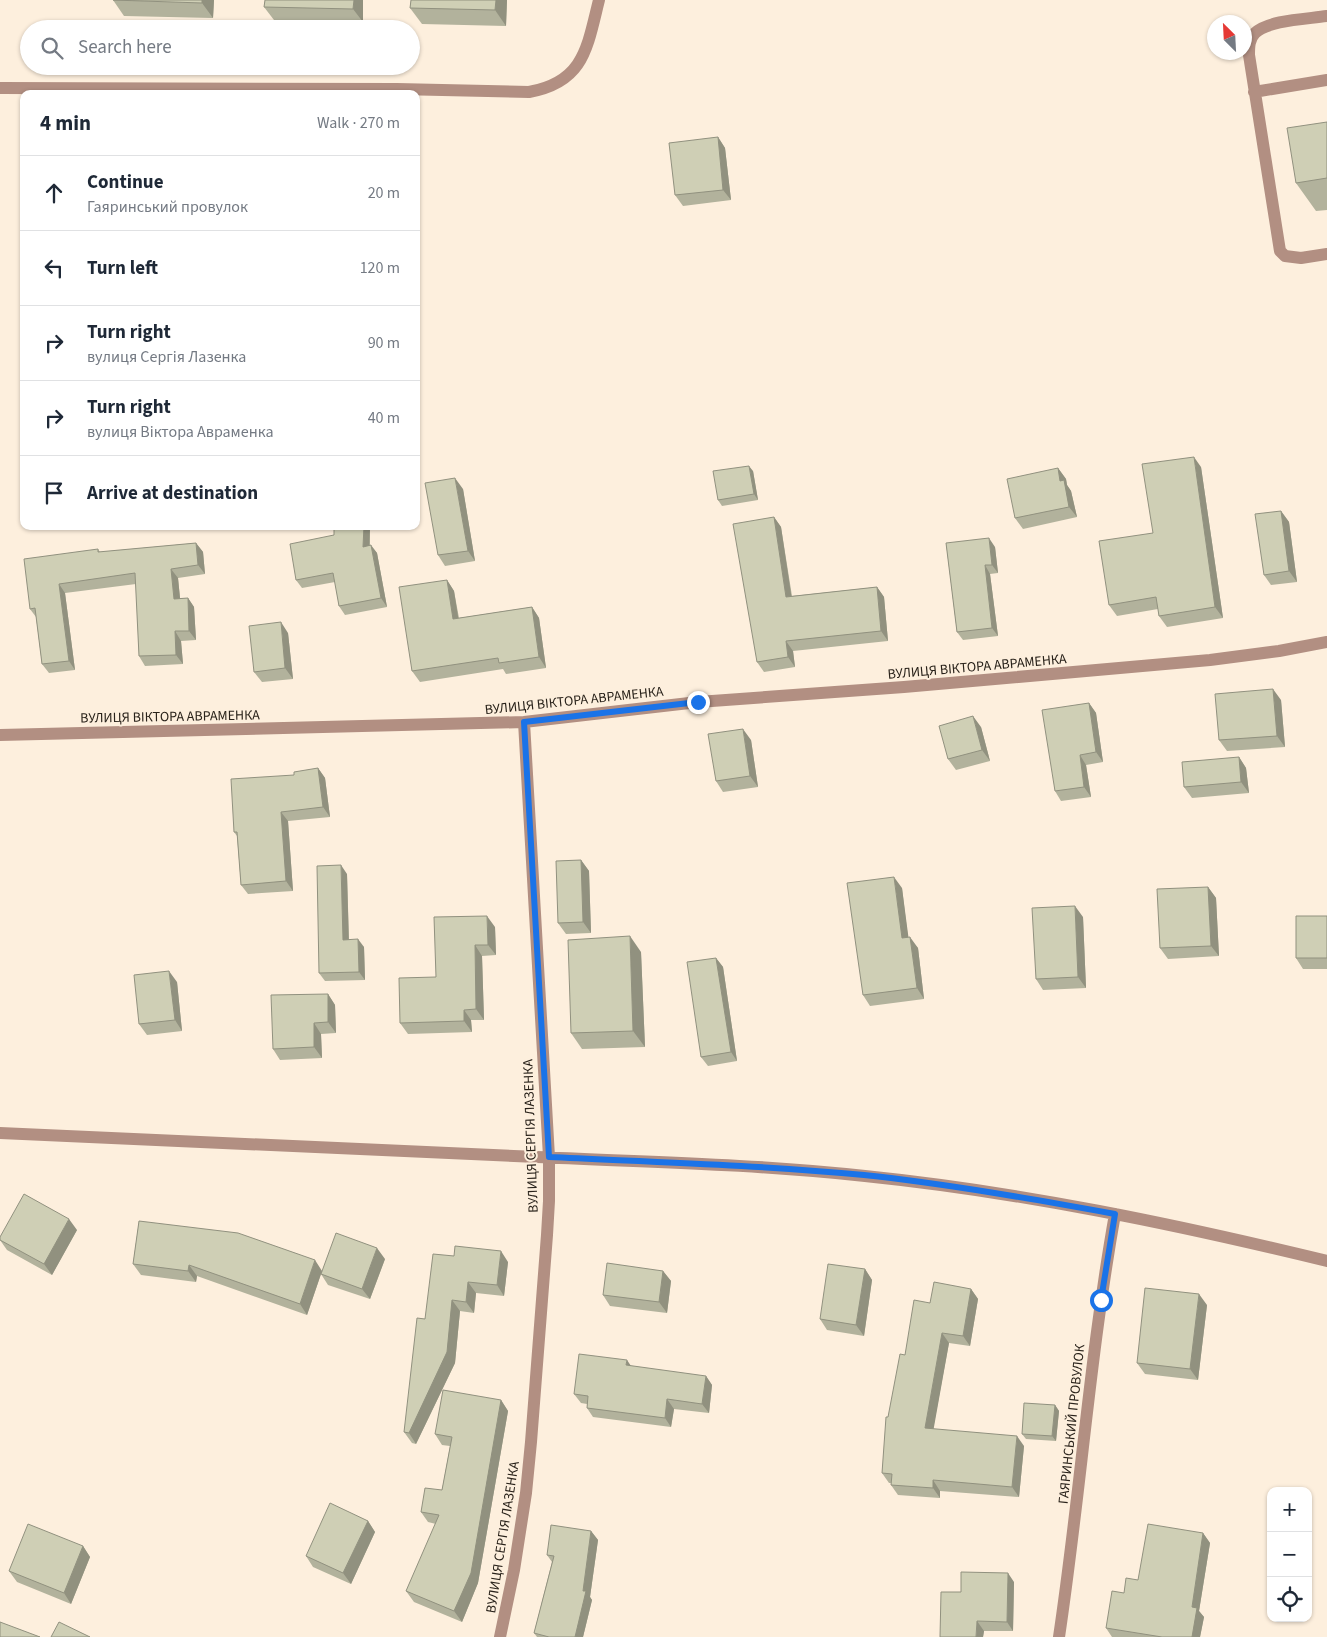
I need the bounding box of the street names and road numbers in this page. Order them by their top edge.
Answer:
street label: ВУЛИЦЯ ВІКТОРА АВРАМЕНКА [887,649,1068,685]
street label: ВУЛИЦЯ ВІКТОРА АВРАМЕНКА [484,682,665,720]
street label: ВУЛИЦЯ ВІКТОРА АВРАМЕНКА [80,705,260,729]
street label: ВУЛИЦЯ СЕРГІЯ ЛАЗЕНКА [518,1058,544,1213]
street label: ГАЯРИНСЬКИЙ ПРОВУЛОК [1054,1342,1090,1505]
street label: ВУЛИЦЯ СЕРГІЯ ЛАЗЕНКА [481,1459,525,1615]

